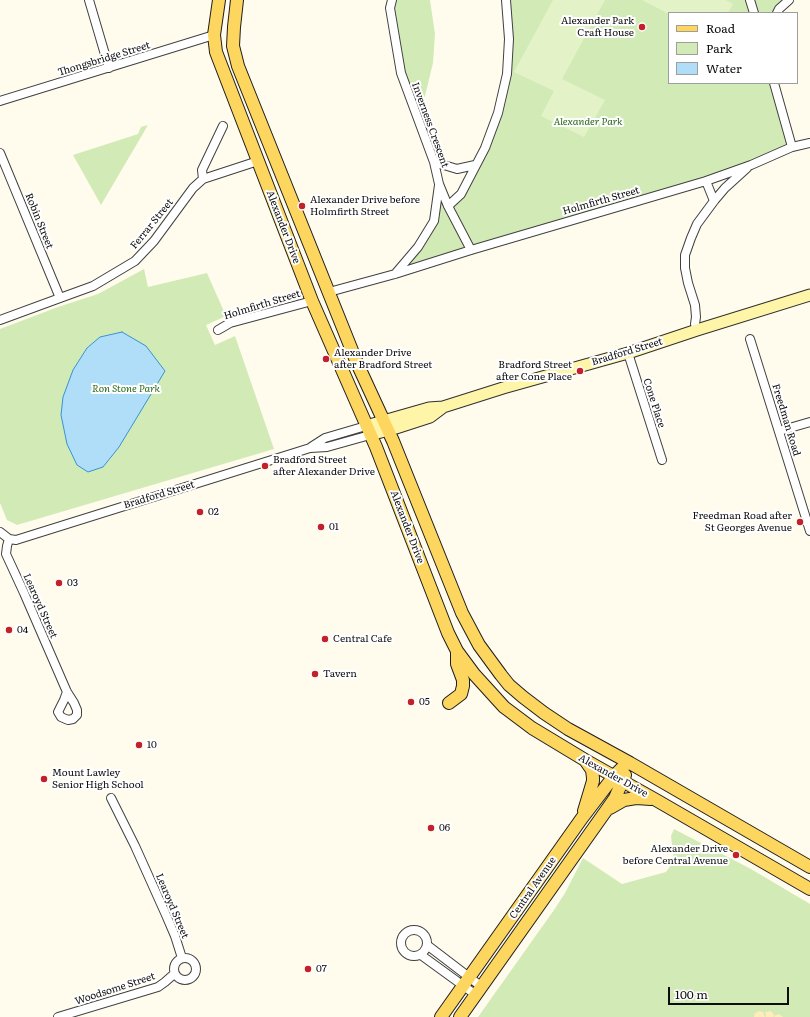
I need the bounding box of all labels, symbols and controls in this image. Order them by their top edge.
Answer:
legend [668,12,798,84]
place label: Alexander Park Craft House [561,15,634,38]
text: Road [706,19,735,37]
marker: Alexander Park Craft House [637,22,647,32]
street label: Thongsbridge Street [56,39,152,79]
text: Park [706,39,732,57]
text: Water [706,59,742,77]
street label: Inverness Crescent [409,81,451,169]
park label: Alexander Park [553,116,623,128]
street label: Holmfirth Street [561,184,641,218]
street label: Alexander Drive [264,189,302,265]
street label: Robin Street [22,191,56,251]
place label: Alexander Drive before Holmfirth Street [310,194,420,218]
street label: Ferrar Street [128,197,176,251]
marker: Alexander Drive before Holmfirth Street [297,201,307,211]
street label: Holmfirth Street [222,288,302,322]
street label: Bradford Street [590,335,664,369]
place label: Alexander Drive after Bradford Street [334,347,432,370]
marker: Alexander Drive after Bradford Street [321,354,331,364]
place label: Bradford Street after Cone Place [496,359,572,382]
marker: Bradford Street after Cone Place [575,366,585,376]
street label: Cone Place [640,377,668,429]
street label: Freedman Road [769,382,803,458]
park label: Ron Stone Park [92,383,160,395]
place label: Bradford Street after Alexander Drive [273,454,375,478]
marker: Bradford Street after Alexander Drive [260,461,270,471]
street label: Bradford Street [122,478,196,512]
street label: Alexander Drive [388,489,426,565]
place label: 02 [208,506,219,518]
marker: 02 [195,507,205,517]
place label: Freedman Road after St Georges Avenue [693,510,792,534]
marker: Freedman Road after St Georges Avenue [795,517,805,527]
place label: 01 [329,521,339,533]
marker: 01 [316,522,326,532]
street label: Learoyd Street [20,572,60,640]
place label: 03 [67,577,78,589]
marker: 03 [54,578,64,588]
place label: 04 [17,624,28,636]
marker: 04 [4,625,14,635]
place label: Central Cafe [333,633,392,645]
marker: Central Cafe [320,634,330,644]
place label: Tavern [323,668,357,680]
marker: Tavern [310,669,320,679]
place label: 05 [419,696,430,708]
marker: 05 [406,697,416,707]
place label: 10 [147,739,157,751]
marker: 10 [134,740,144,750]
street label: Alexander Drive [576,752,650,800]
place label: Mount Lawley Senior High School [52,767,144,790]
marker: Mount Lawley Senior High School [39,774,49,784]
place label: 06 [439,822,450,834]
marker: 06 [426,823,436,833]
place label: Alexander Drive before Central Avenue [623,843,728,866]
marker: Alexander Drive before Central Avenue [731,850,741,860]
street label: Central Avenue [507,855,559,921]
street label: Learoyd Street [153,872,191,940]
place label: 07 [316,963,327,975]
marker: 07 [303,964,313,974]
street label: Woodsome Street [73,970,157,1008]
scale bar [670,979,791,1005]
text: 100 m [675,985,708,1003]

